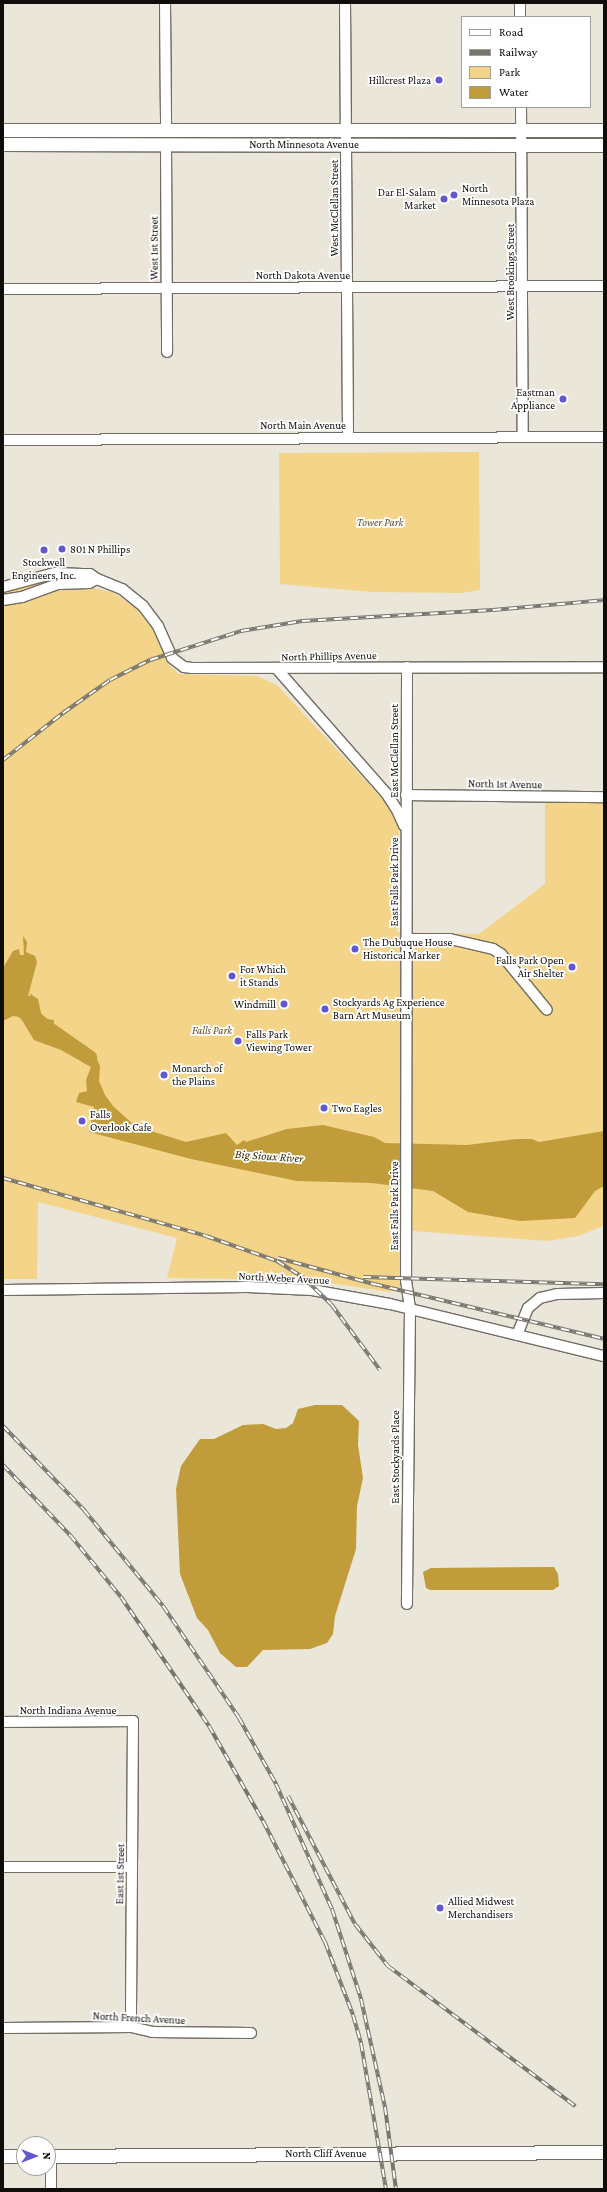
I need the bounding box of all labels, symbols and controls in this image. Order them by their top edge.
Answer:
legend [461,16,591,108]
text: Road [499,25,523,39]
text: Railway [499,45,537,59]
text: Park [499,65,520,79]
place label: Hillcrest Plaza [369,73,431,87]
marker: Hillcrest Plaza [434,75,444,85]
text: Water [499,85,528,99]
street label: North Minnesota Avenue [249,137,359,151]
street label: West McClellan Street [327,159,341,257]
place label: North Minnesota Plaza [462,182,534,208]
place label: Dar El-Salam Market [378,186,436,212]
marker: North Minnesota Plaza [449,190,459,200]
marker: Dar El-Salam Market [439,194,449,204]
street label: West 1st Street [147,216,161,280]
street label: West Brookings Street [503,224,517,320]
street label: North Dakota Avenue [256,268,350,282]
place label: Eastman Appliance [511,386,555,412]
marker: Eastman Appliance [558,394,568,404]
street label: North Main Avenue [260,418,346,432]
park label: Tower Park [357,515,403,529]
place label: 801 N Phillips [70,542,130,556]
marker: 801 N Phillips [57,544,67,554]
marker: Stockwell Engineers, Inc. [39,545,49,555]
place label: Stockwell Engineers, Inc. [12,556,76,582]
street label: North Phillips Avenue [281,649,377,663]
street label: East McClellan Street [387,704,401,798]
street label: North 1st Avenue [468,777,542,791]
street label: East Falls Park Drive [387,837,401,927]
place label: The Dubuque House Historical Marker [363,936,452,962]
marker: The Dubuque House Historical Marker [350,944,360,954]
place label: Falls Park Open Air Shelter [496,954,564,980]
marker: Falls Park Open Air Shelter [567,962,577,972]
place label: For Which it Stands [240,963,286,989]
marker: For Which it Stands [227,971,237,981]
place label: Stockyards Ag Experience Barn Art Museum [333,996,445,1022]
place label: Windmill [234,997,276,1011]
marker: Windmill [279,999,289,1009]
marker: Stockyards Ag Experience Barn Art Museum [320,1004,330,1014]
park label: Falls Park [192,1023,232,1037]
place label: Falls Park Viewing Tower [246,1028,312,1054]
marker: Falls Park Viewing Tower [233,1036,243,1046]
place label: Monarch of the Plains [172,1062,222,1088]
marker: Monarch of the Plains [159,1070,169,1080]
place label: Two Eagles [332,1101,382,1115]
marker: Two Eagles [319,1103,329,1113]
place label: Falls Overlook Cafe [90,1108,152,1134]
marker: Falls Overlook Cafe [77,1116,87,1126]
water label: Big Sioux River [234,1147,304,1167]
street label: East Falls Park Drive [387,1161,401,1251]
street label: North Weber Avenue [238,1269,330,1287]
street label: East Stockyards Place [388,1410,402,1504]
street label: North Indiana Avenue [20,1703,116,1717]
street label: East 1st Street [113,1844,127,1904]
place label: Allied Midwest Merchandisers [448,1895,514,1921]
marker: Allied Midwest Merchandisers [435,1903,445,1913]
street label: North French Avenue [92,2009,186,2027]
north arrow [16,2136,56,2176]
street label: North Cliff Avenue [285,2146,367,2160]
text: N [41,2152,53,2160]

